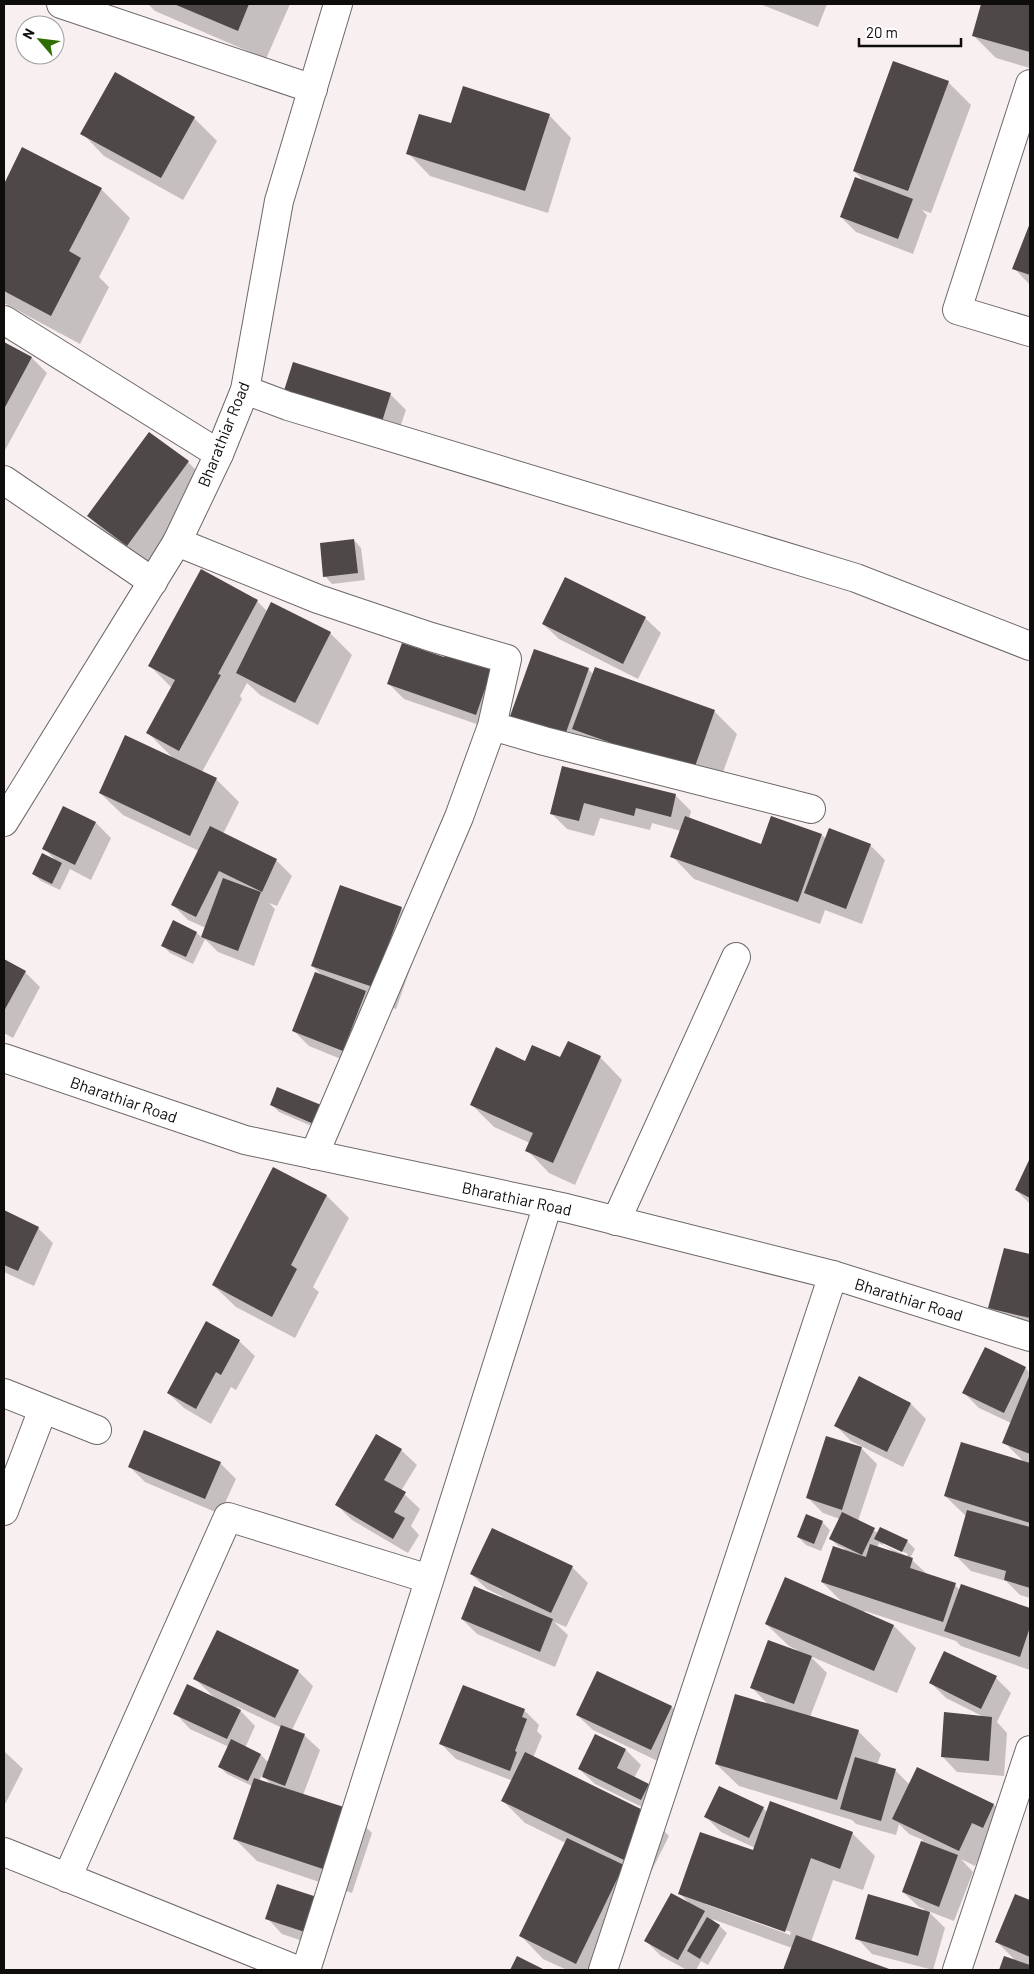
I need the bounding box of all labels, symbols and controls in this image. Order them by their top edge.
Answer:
north arrow [15,15,65,65]
scale bar [859,15,962,47]
text: 20 m [866,23,898,41]
text: N [18,26,38,42]
street label: Bharathiar Road [193,379,253,489]
street label: Bharathiar Road [68,1072,180,1126]
street label: Bharathiar Road [460,1177,574,1219]
street label: Bharathiar Road [853,1274,965,1324]

